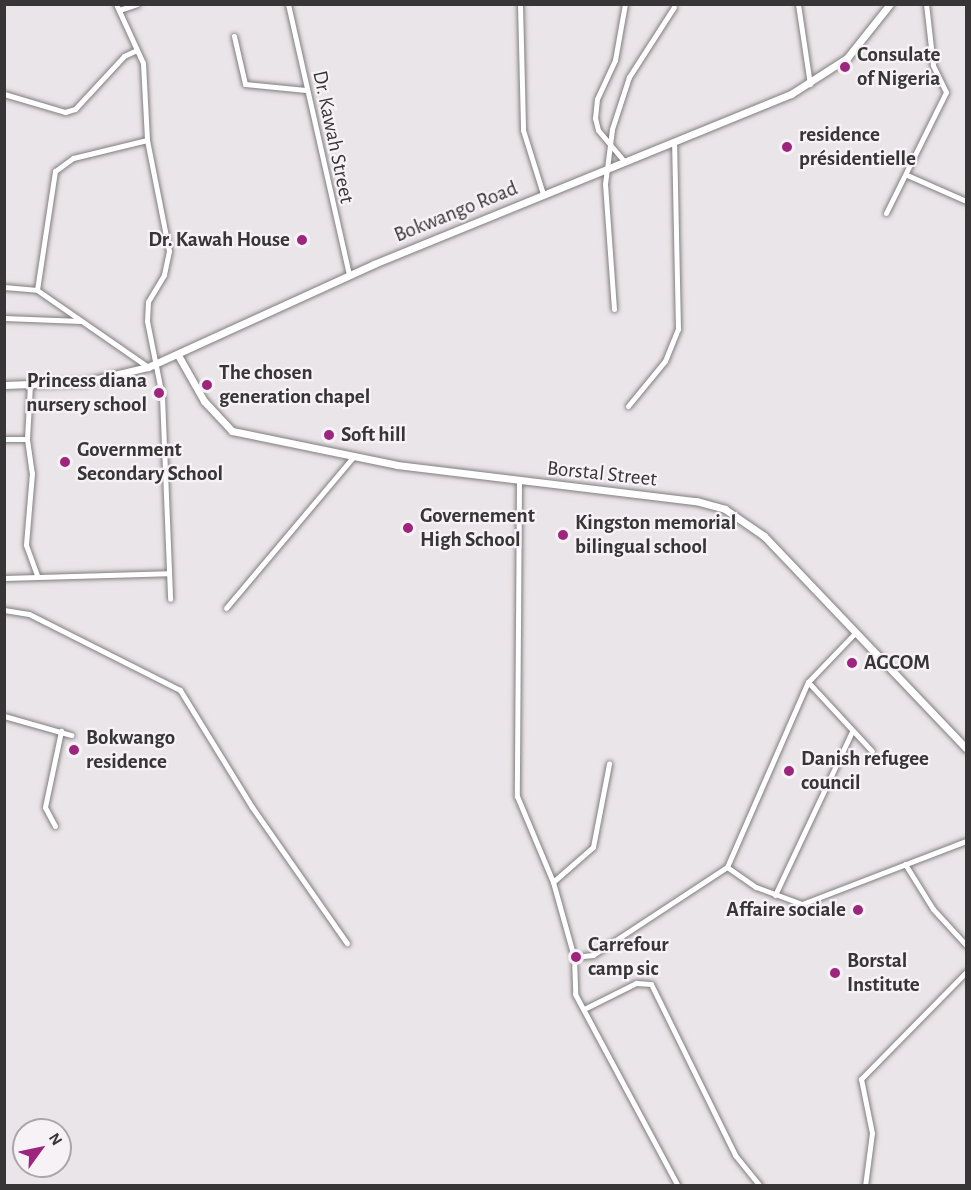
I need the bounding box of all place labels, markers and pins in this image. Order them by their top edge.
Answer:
place label: Consulate of Nigeria [857,42,940,92]
marker: Consulate of Nigeria [838,60,852,74]
place label: residence présidentielle [799,122,916,172]
marker: residence présidentielle [780,140,794,154]
place label: Dr. Kawah House [148,227,290,253]
marker: Dr. Kawah House [295,233,309,247]
place label: The chosen generation chapel [219,360,370,410]
place label: Princess diana nursery school [26,368,147,418]
marker: The chosen generation chapel [200,378,214,392]
marker: Princess diana nursery school [152,386,166,400]
place label: Soft hill [341,422,406,448]
marker: Soft hill [322,428,336,442]
place label: Government Secondary School [77,437,223,487]
marker: Government Secondary School [58,455,72,469]
place label: Governement High School [420,503,535,553]
place label: Kingston memorial bilingual school [575,510,736,560]
marker: Governement High School [401,521,415,535]
marker: Kingston memorial bilingual school [556,528,570,542]
place label: AGCOM [864,650,930,676]
marker: AGCOM [845,656,859,670]
place label: Bokwango residence [86,725,175,775]
marker: Bokwango residence [67,743,81,757]
place label: Danish refugee council [801,746,929,796]
marker: Danish refugee council [782,764,796,778]
place label: Affaire sociale [726,897,846,923]
marker: Affaire sociale [851,903,865,917]
place label: Carrefour camp sic [588,932,669,982]
place label: Borstal Institute [847,948,920,998]
marker: Carrefour camp sic [569,950,583,964]
marker: Borstal Institute [828,966,842,980]

